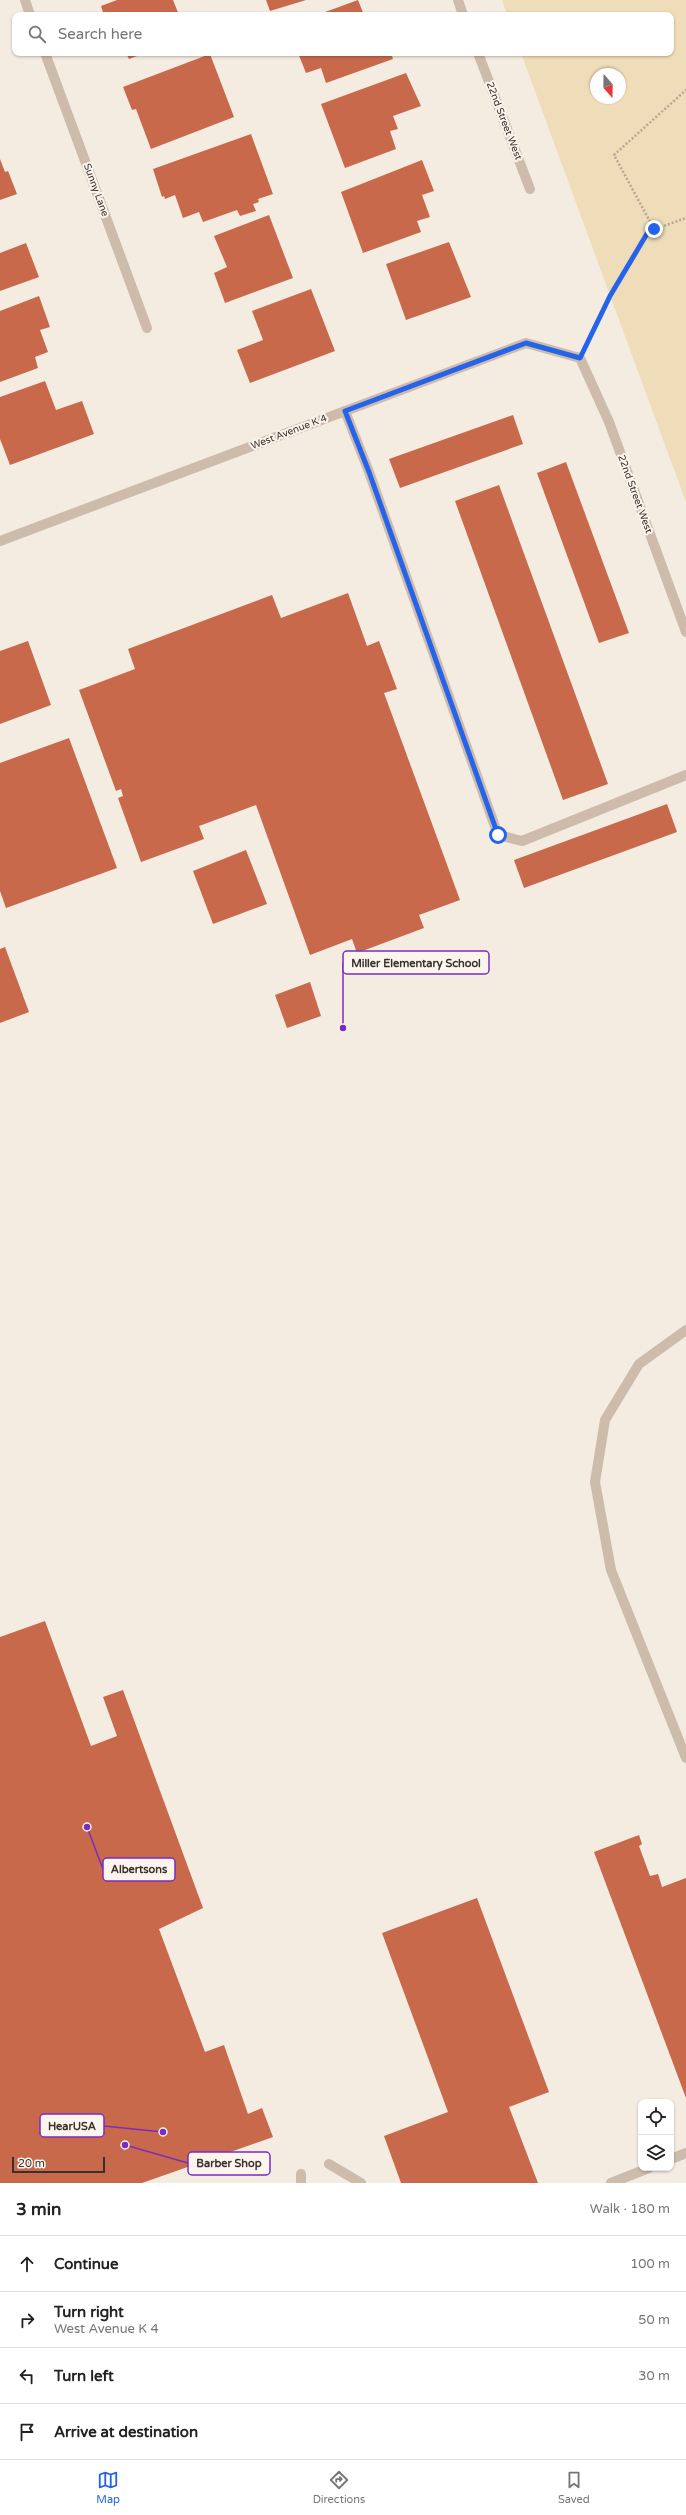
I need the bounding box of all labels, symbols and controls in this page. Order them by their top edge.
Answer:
search box [12,12,674,56]
icon: search [26,23,48,45]
text: Search here [58,25,142,43]
north arrow [590,68,626,104]
street label: 22nd Street West [484,80,524,162]
street label: Sunny Lane [81,162,111,218]
route end [645,220,663,238]
street label: West Avenue K 4 [249,412,329,452]
street label: 22nd Street West [615,453,655,535]
route start [489,826,507,844]
callout: Miller Elementary School [343,951,489,974]
text: Miller Elementary School [351,957,481,971]
callout: Albertsons [103,1858,175,1881]
text: Albertsons [111,1863,168,1876]
map controls [638,2099,674,2171]
button: locate [638,2099,674,2135]
callout: HearUSA [40,2114,104,2137]
text: HearUSA [48,2120,96,2133]
button: layers [638,2135,674,2171]
callout: Barber Shop [188,2152,270,2175]
scale bar [12,2155,105,2174]
text: 20 m [18,2157,45,2170]
text: Barber Shop [196,2157,262,2171]
text: 3 min [16,2199,61,2220]
text: Walk · 180 m [590,2201,670,2217]
icon: ahead [16,2253,38,2275]
text: Continue [54,2255,118,2273]
text: 100 m [630,2256,670,2272]
text: Turn right [54,2303,124,2321]
icon: right [16,2309,38,2331]
text: 50 m [638,2312,670,2328]
text: West Avenue K 4 [54,2321,159,2337]
icon: left [16,2365,38,2387]
text: Turn left [54,2367,114,2385]
text: 30 m [638,2368,670,2384]
icon: arrive [16,2421,38,2443]
text: Arrive at destination [54,2423,198,2441]
tab: Map [96,2469,120,2506]
tab: Directions [313,2469,365,2506]
tab: Saved [558,2469,590,2506]

